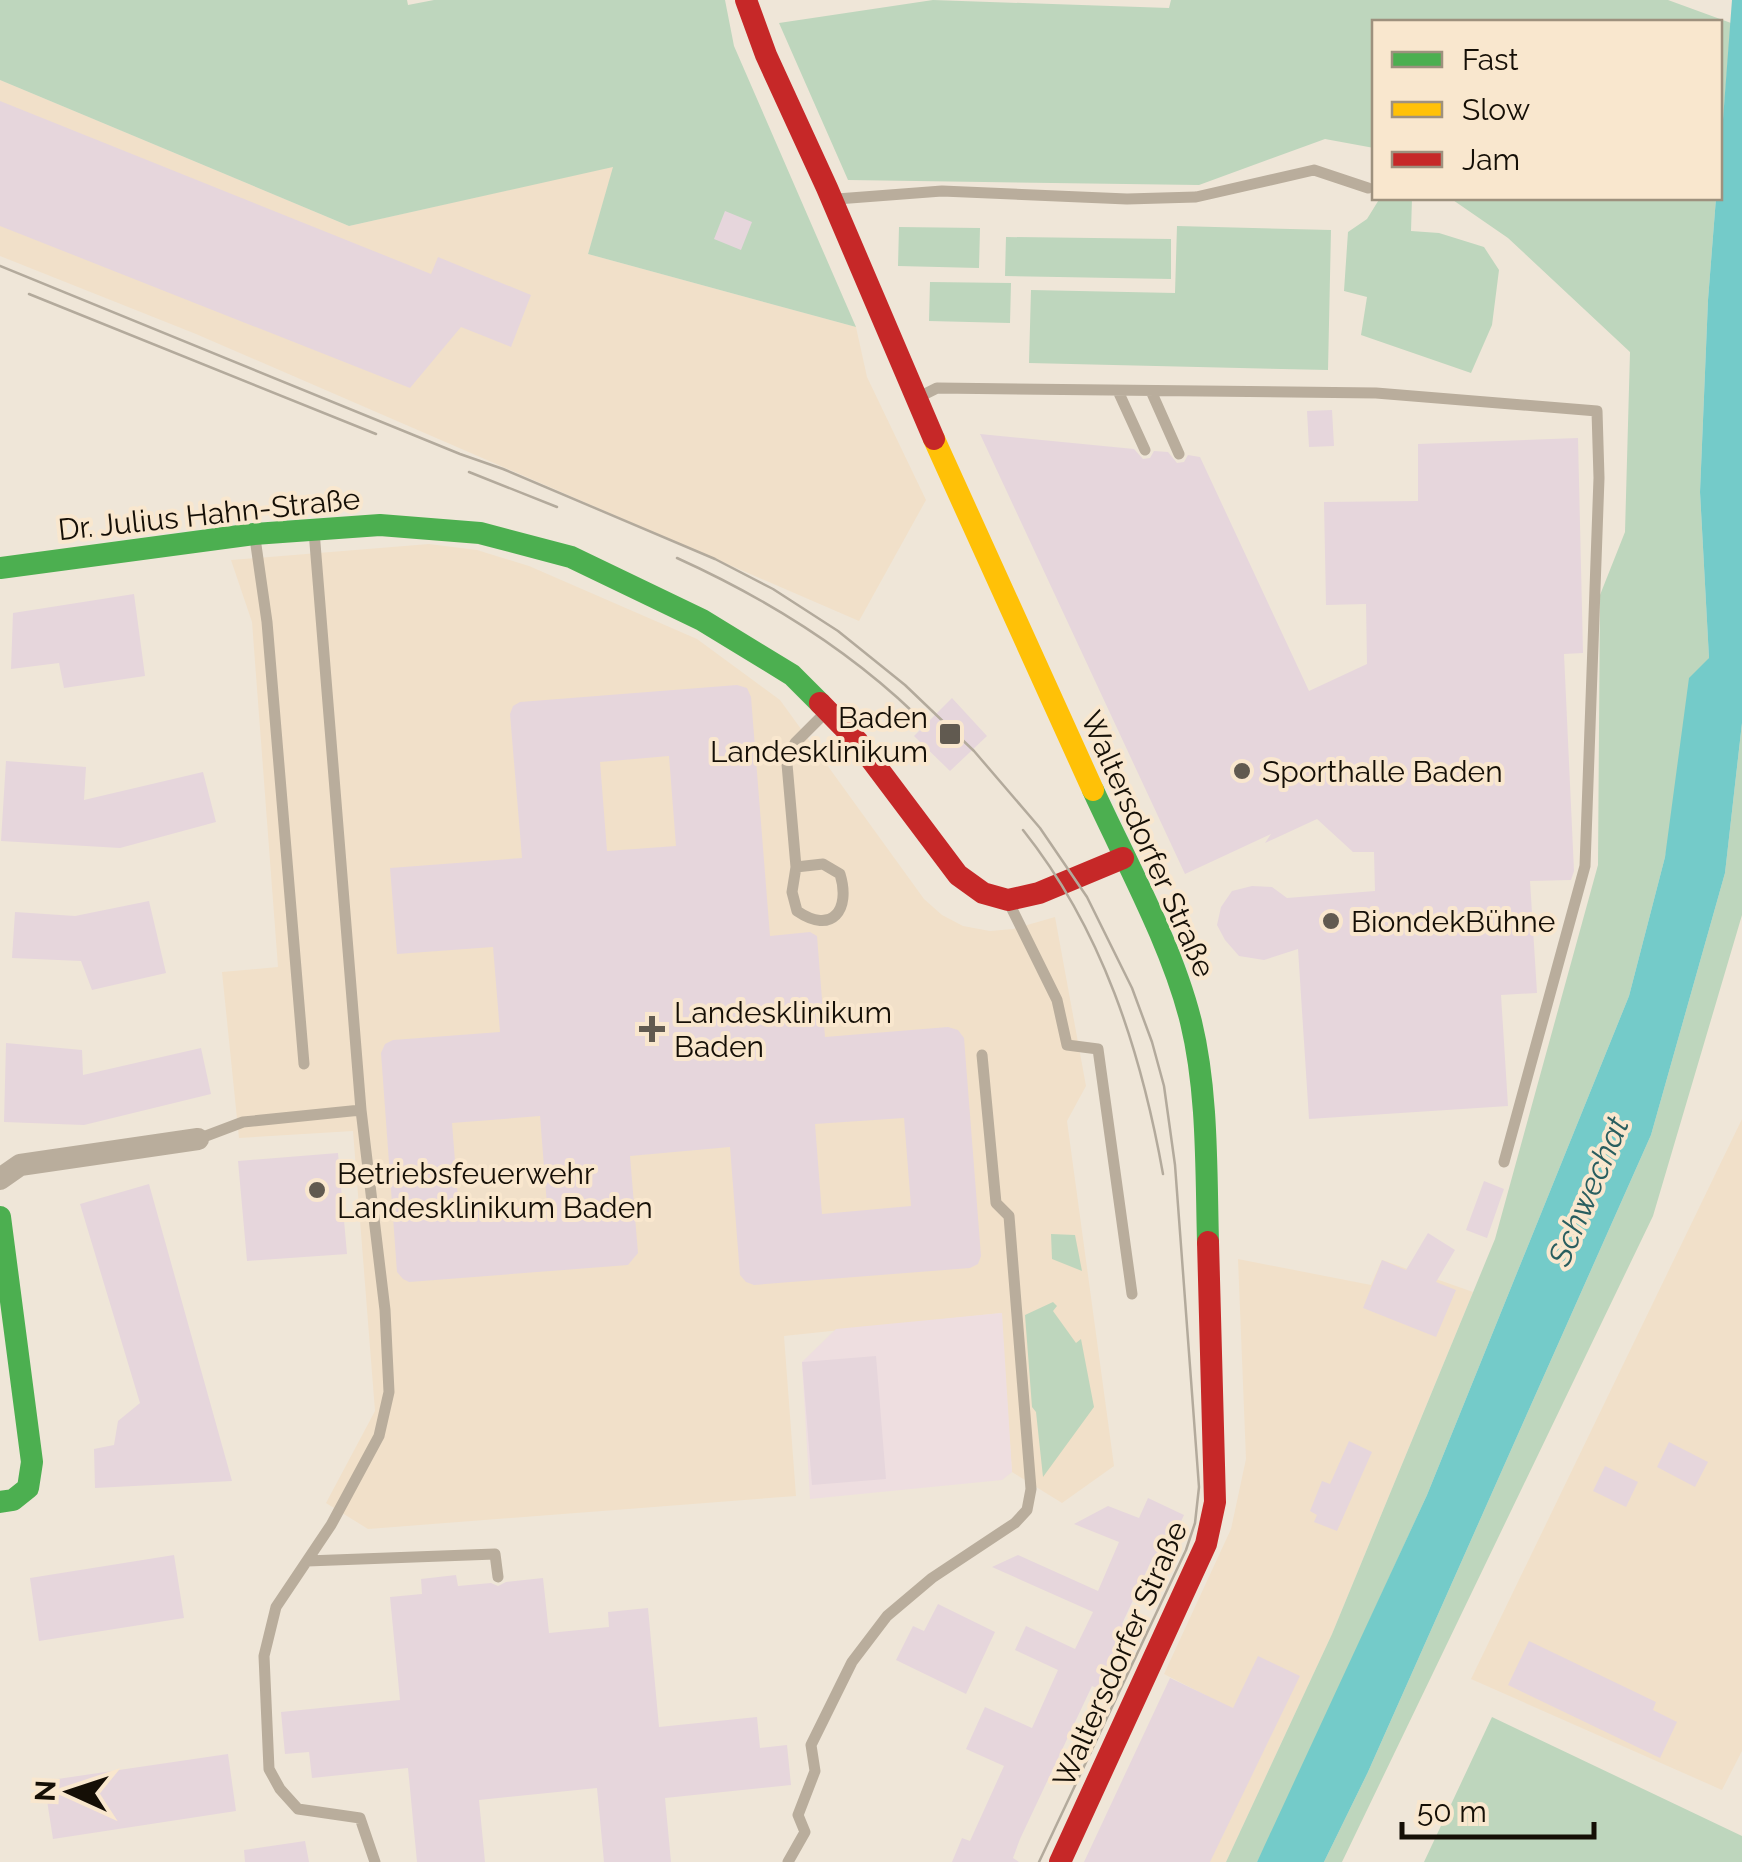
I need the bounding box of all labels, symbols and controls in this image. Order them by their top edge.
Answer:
legend [1372,20,1722,200]
text: Fast [1462,42,1519,77]
text: Slow [1462,92,1530,127]
text: Jam [1462,142,1520,177]
street label: Dr. Julius Hahn-Straße [56,481,362,547]
place label: Baden Landesklinikum [710,700,928,769]
street label: Waltersdorfer Straße [1074,706,1222,982]
marker: Baden Landesklinikum [937,721,963,747]
place label: Sporthalle Baden [1262,754,1503,789]
marker: Sporthalle Baden [1231,760,1253,782]
place label: BiondekBühne [1351,904,1555,939]
marker: BiondekBühne [1320,910,1342,932]
place label: Landesklinikum Baden [674,995,892,1064]
marker: Landesklinikum Baden [639,1016,665,1042]
water label: Schwechat [1540,1110,1636,1272]
place label: Betriebsfeuerwehr Landesklinikum Baden [337,1156,653,1225]
marker: Betriebsfeuerwehr Landesklinikum Baden [306,1179,328,1201]
street label: Waltersdorfer Straße [1046,1516,1194,1792]
north arrow [20,1742,120,1842]
scale bar [1402,1777,1594,1839]
text: N [28,1779,63,1802]
text: 50 m [1417,1794,1487,1829]

